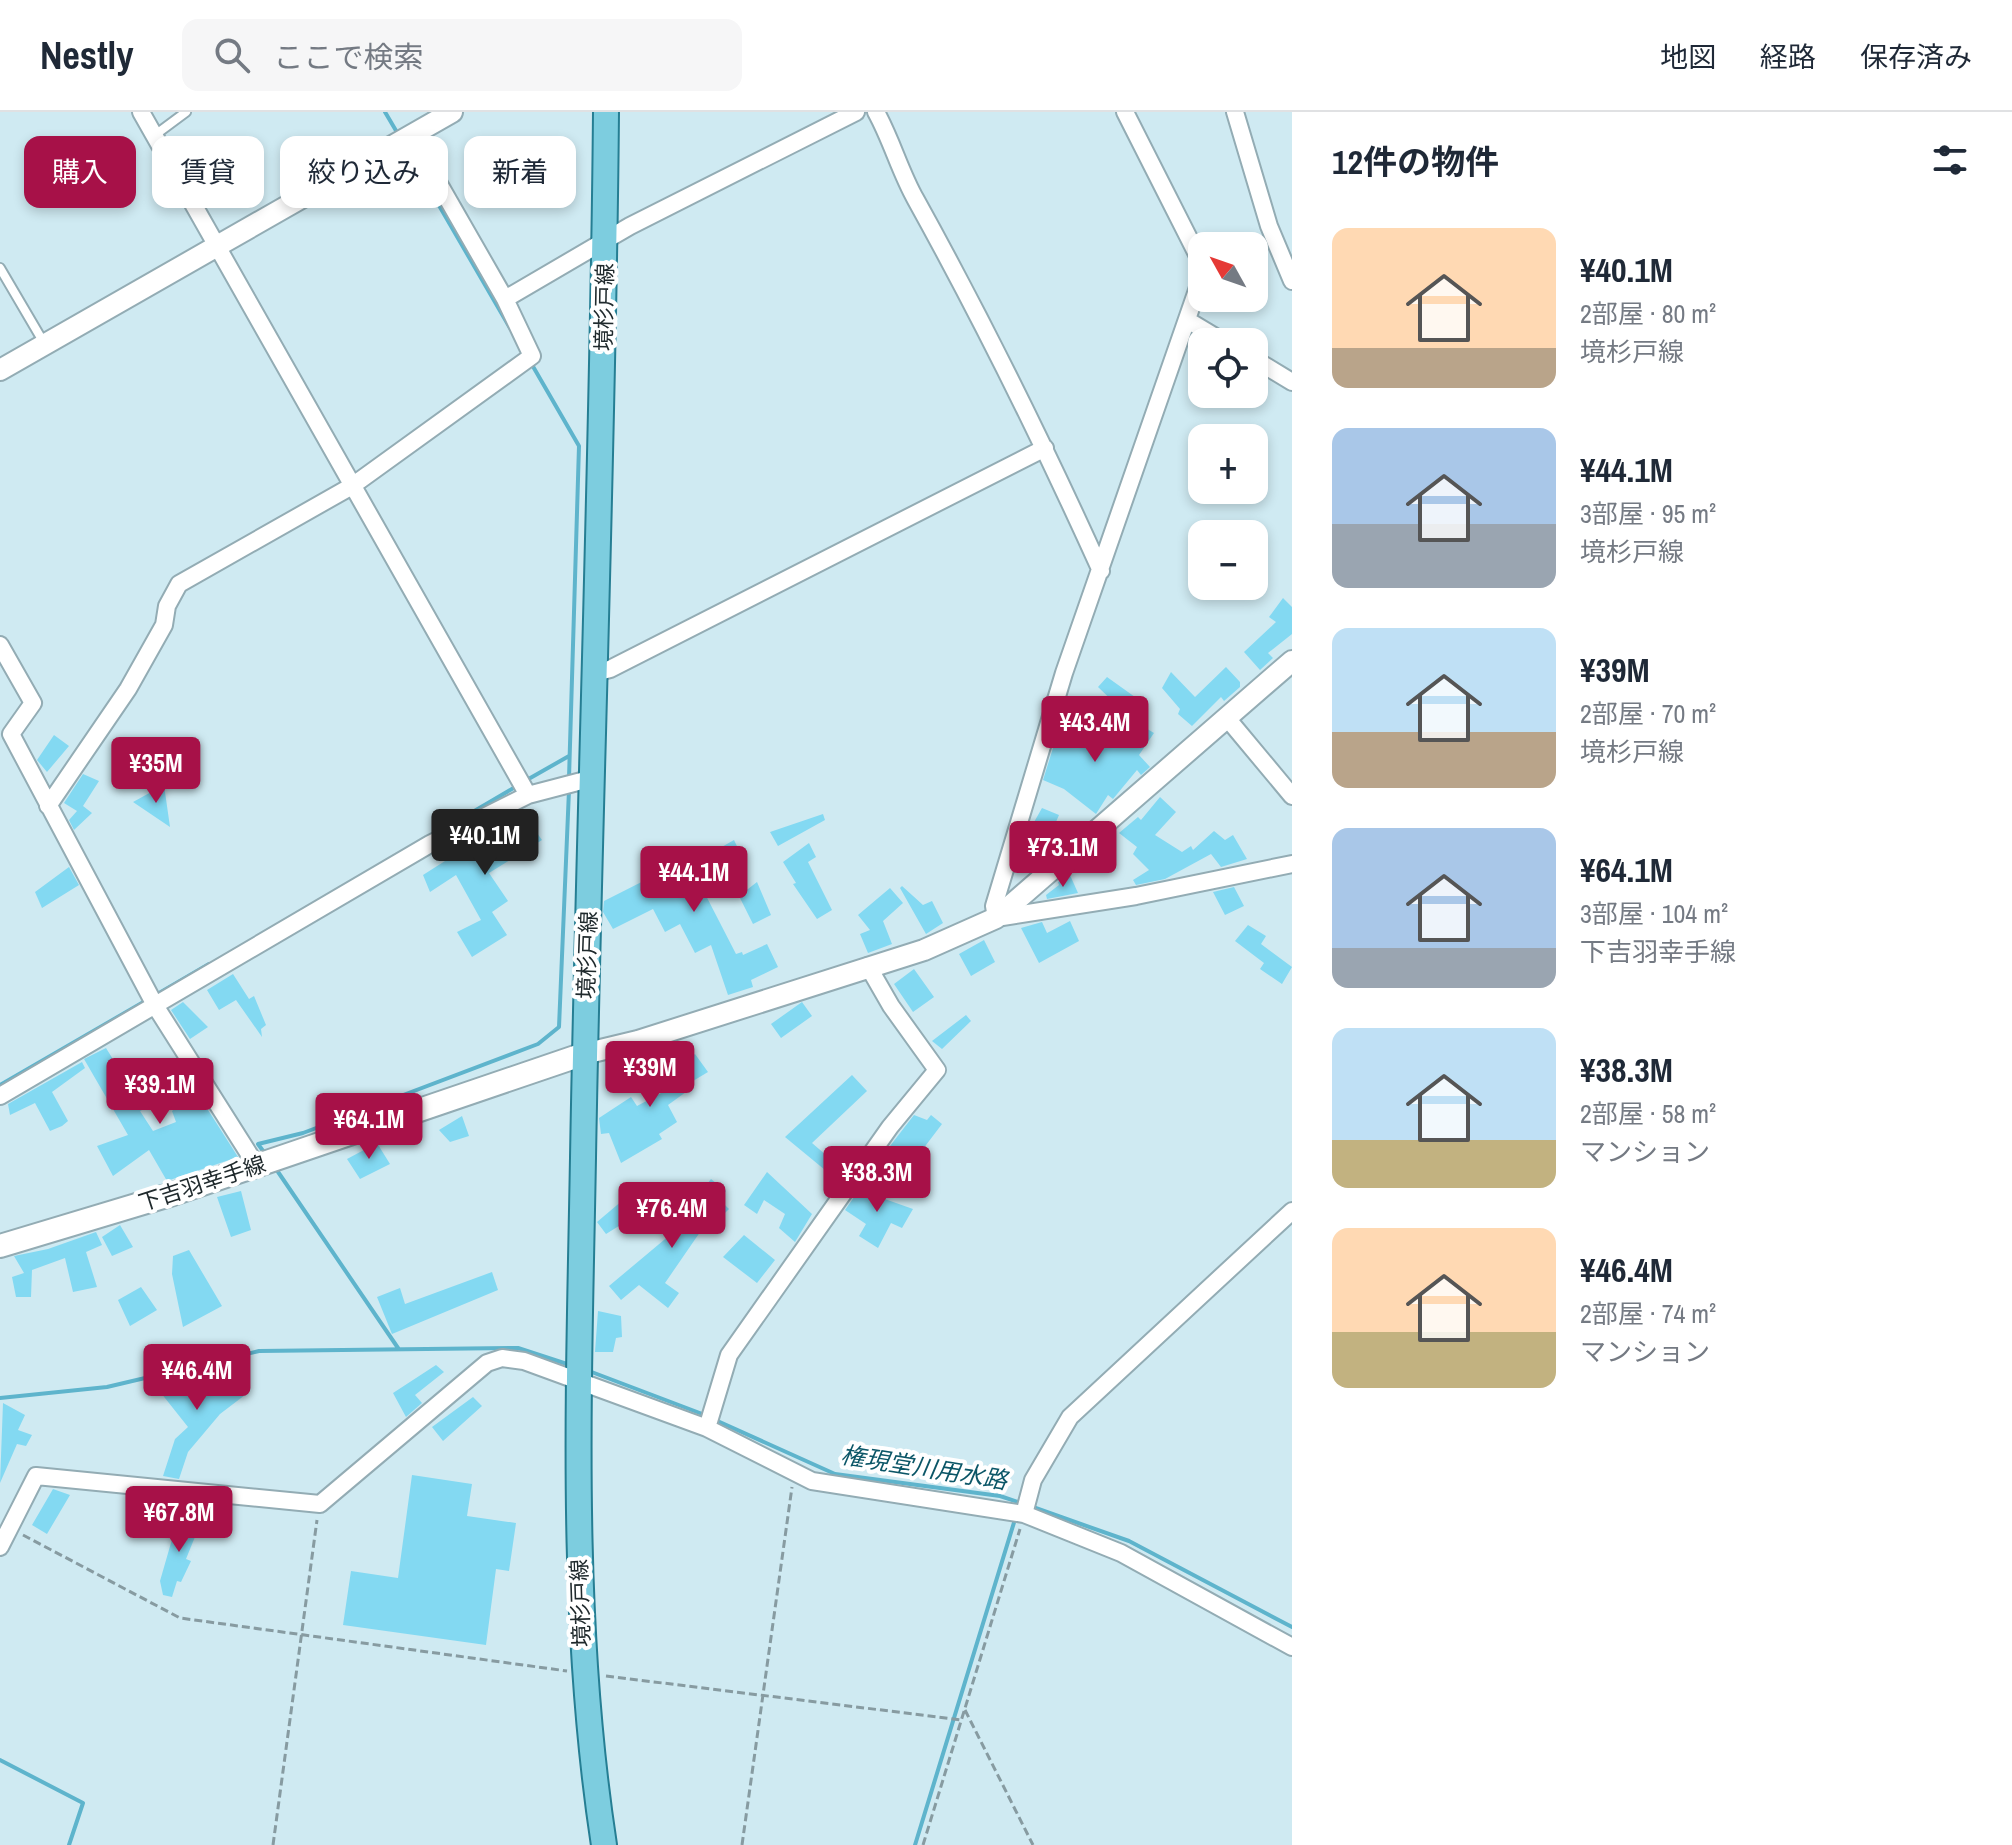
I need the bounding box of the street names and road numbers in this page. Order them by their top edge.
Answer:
street label: 境杉戸線 [588,263,620,351]
street label: 境杉戸線 [570,910,604,1000]
street label: 下吉羽幸手線 [135,1148,269,1218]
street label: 境杉戸線 [563,1558,597,1648]

